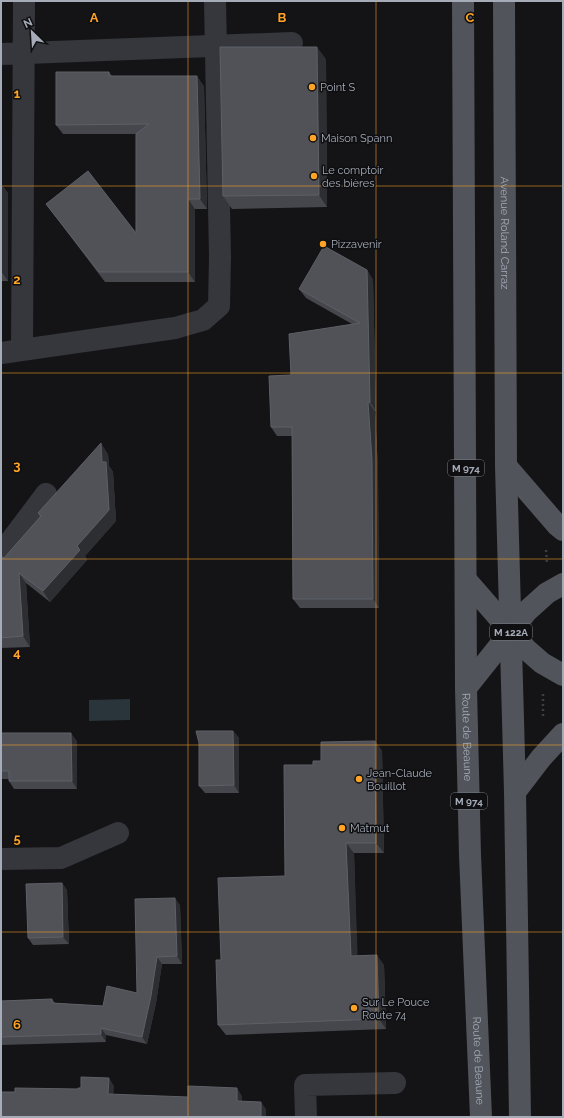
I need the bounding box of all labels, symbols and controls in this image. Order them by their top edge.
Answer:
text: A [90,10,99,25]
text: B [278,10,287,25]
text: C [466,10,475,25]
north arrow [12,12,52,52]
text: N [21,16,35,31]
place label: Point S [320,81,356,94]
marker: Point S [307,82,317,92]
text: 1 [14,86,21,101]
place label: Maison Spann [321,132,392,145]
marker: Maison Spann [308,133,318,143]
place label: Le comptoir des bières [322,164,383,190]
marker: Le comptoir des bières [309,171,319,181]
street label: Avenue Roland Carraz [498,177,512,290]
place label: Pizzavenir [331,238,382,251]
marker: Pizzavenir [318,239,328,249]
text: 2 [13,272,21,287]
text: 3 [13,458,21,473]
road number: M 974 [448,460,484,476]
road number: M 122A [490,624,532,640]
text: 4 [13,645,21,660]
street label: Route de Beaune [460,693,475,782]
place label: Jean-Claude Bouillot [367,767,433,793]
marker: Jean-Claude Bouillot [354,774,364,784]
road number: M 974 [451,793,487,809]
place label: Matmut [350,822,390,835]
marker: Matmut [337,823,347,833]
text: 5 [13,831,21,846]
place label: Sur Le Pouce Route 74 [362,996,430,1022]
marker: Sur Le Pouce Route 74 [349,1003,359,1013]
street label: Route de Beaune [470,1016,487,1106]
text: 6 [13,1017,21,1032]

